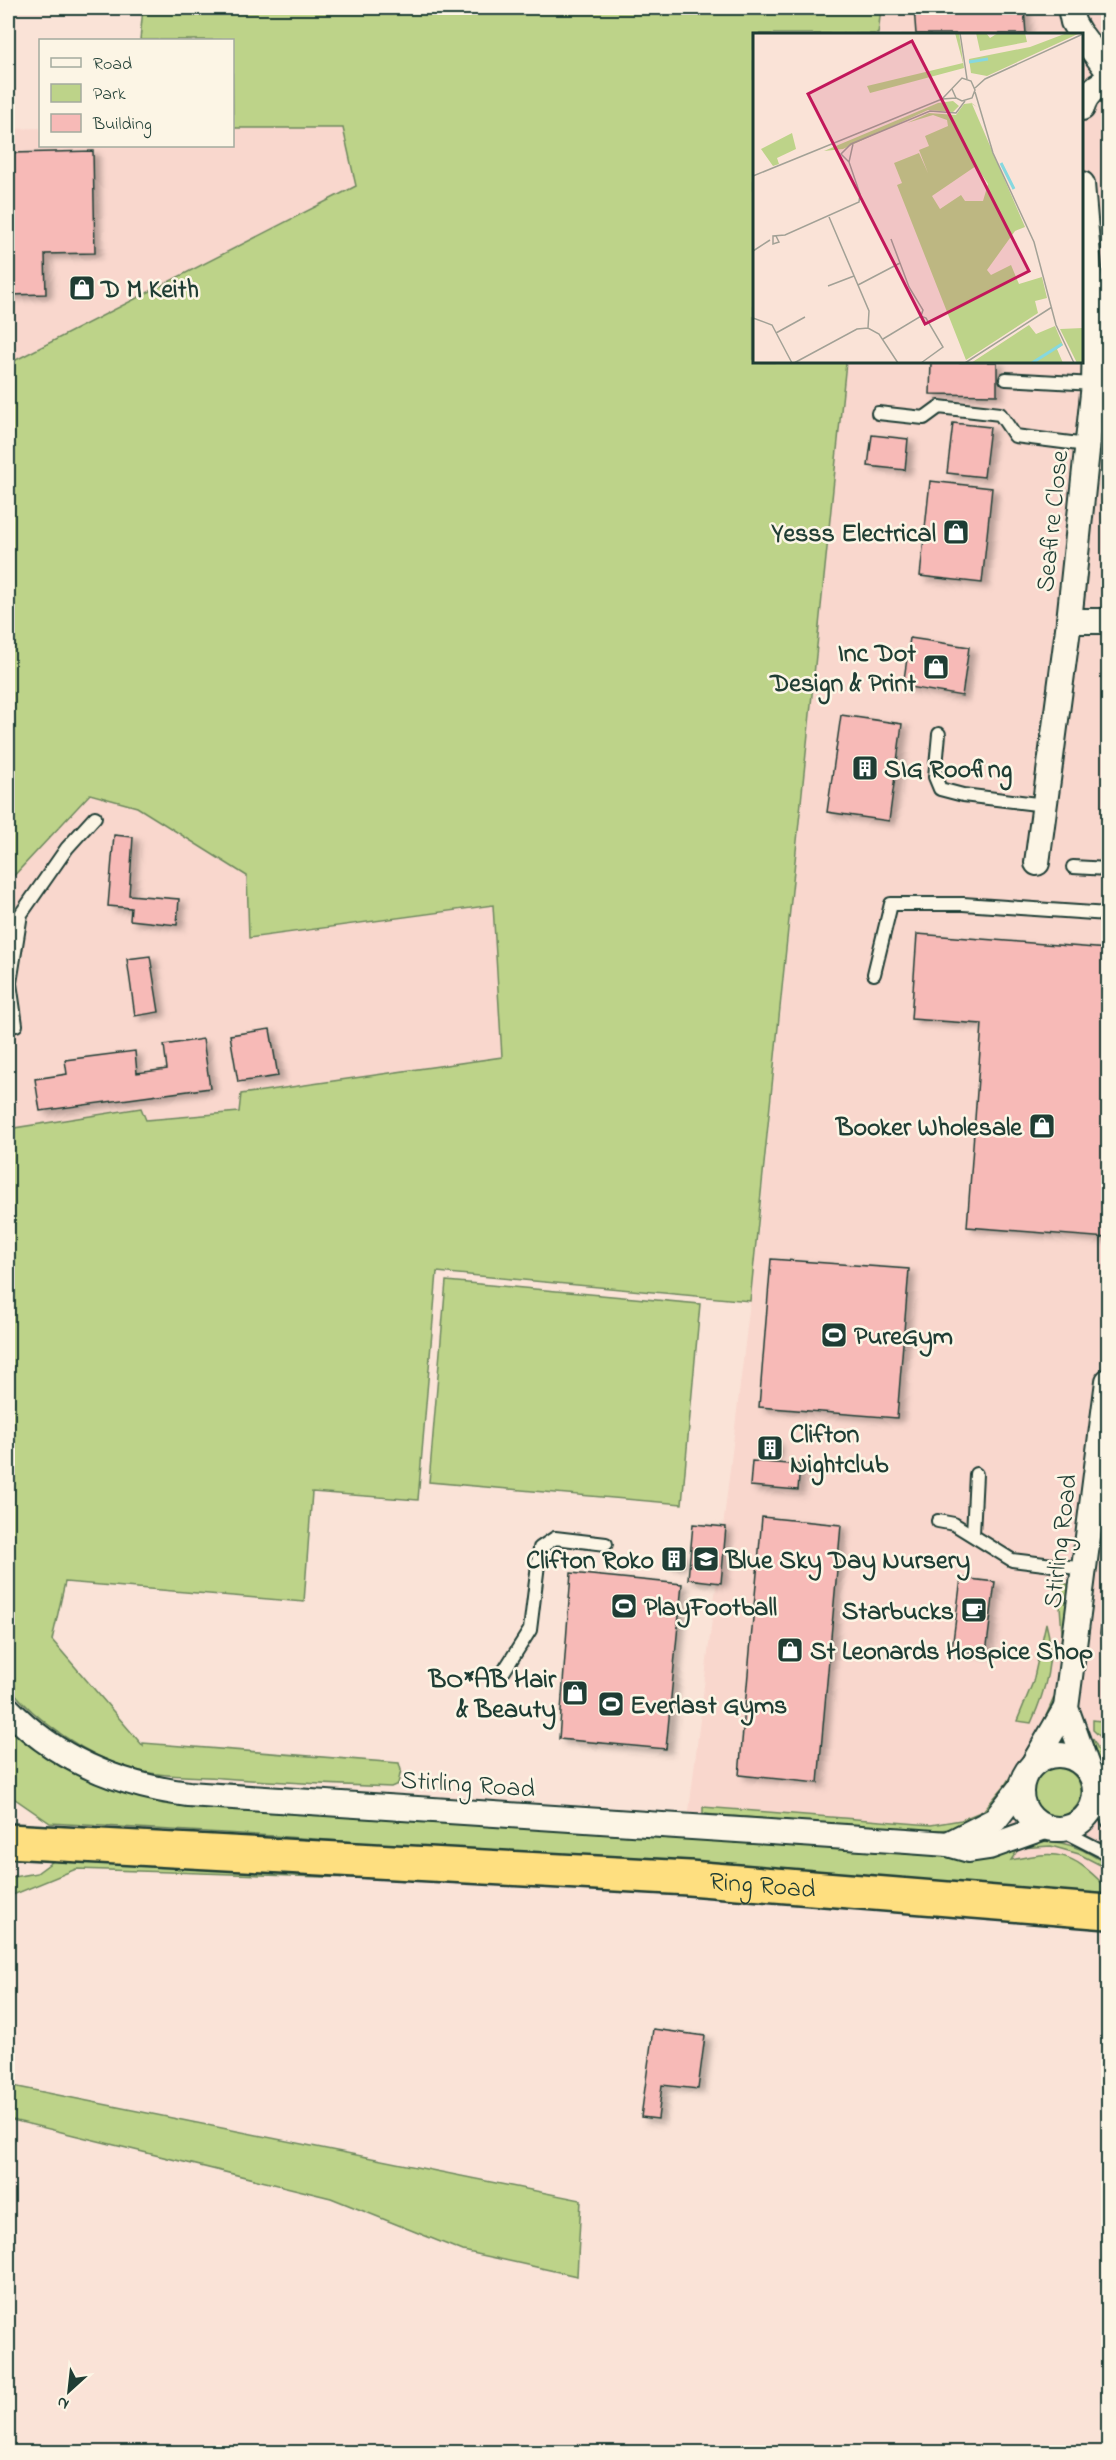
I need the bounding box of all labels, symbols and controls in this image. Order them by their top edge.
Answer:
inset map [753,33,1083,363]
legend [39,39,234,147]
text: Road [93,52,132,78]
text: Park [93,82,126,108]
text: Building [92,112,152,139]
place label: D M Keith [100,272,199,310]
shop icon: D M Keith [67,273,97,303]
street label: Seafire Close [1028,448,1080,594]
place label: Yesss Electrical [770,516,936,554]
shop icon: Yesss Electrical [941,517,971,547]
place label: Inc Dot Design & Print [769,636,916,705]
shop icon: Inc Dot Design & Print [921,652,951,682]
place label: SIG Roofing [884,752,1013,791]
building icon: SIG Roofing [850,753,880,783]
place label: Booker Wholesale [835,1110,1023,1148]
shop icon: Booker Wholesale [1027,1111,1057,1141]
place label: PureGym [854,1319,953,1357]
sports icon: PureGym [819,1320,849,1350]
place label: Clifton Nightclub [790,1417,889,1486]
building icon: Clifton Nightclub [755,1433,785,1463]
street label: Stirling Road [1035,1472,1089,1611]
place label: Clifton Roko [526,1543,654,1581]
place label: Blue Sky Day Nursery [725,1543,970,1581]
building icon: Clifton Roko [659,1544,689,1574]
school or university icon: Blue Sky Day Nursery [691,1544,721,1574]
place label: PlayFootball [644,1590,777,1628]
sports icon: PlayFootball [609,1591,639,1621]
place label: Starbucks [842,1594,954,1632]
cafe icon: Starbucks [959,1595,989,1625]
place label: St Leonards Hospice Shop [810,1634,1093,1672]
shop icon: St Leonards Hospice Shop [775,1635,805,1665]
place label: BO*AB Hair & Beauty [428,1662,557,1730]
shop icon: BO*AB Hair & Beauty [560,1678,590,1708]
place label: Everlast Gyms [630,1688,787,1726]
sports icon: Everlast Gyms [596,1689,626,1719]
street label: Stirling Road [399,1762,537,1810]
street label: Ring Road [708,1864,818,1910]
north arrow [39,2361,99,2421]
text: N [53,2389,73,2416]

